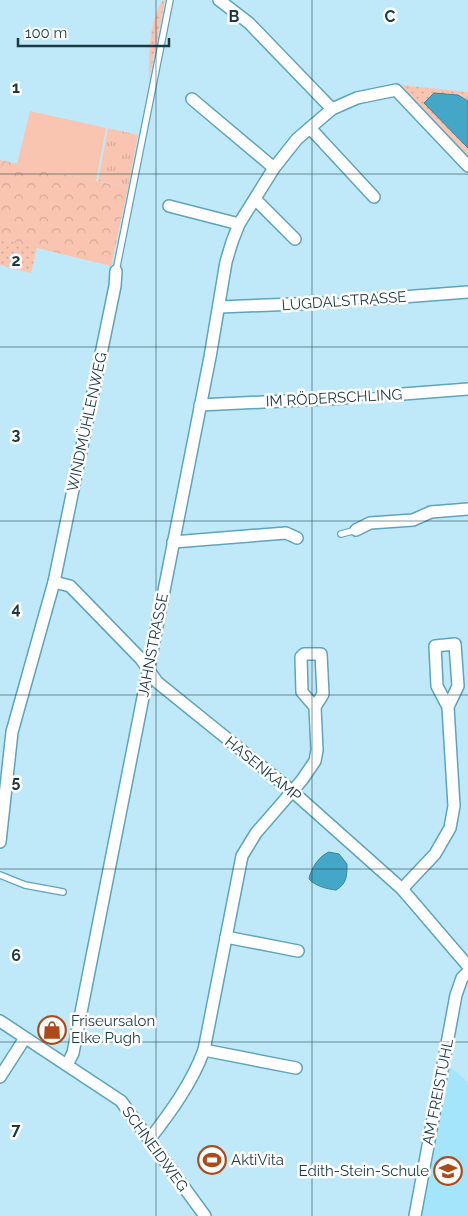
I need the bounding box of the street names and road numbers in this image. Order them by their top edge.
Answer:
street label: LUGDALSTRASSE [281,288,407,314]
street label: WINDMÜHLENWEG [62,350,111,493]
street label: IM RÖDERSCHLING [265,384,403,411]
street label: JAHNSTRASSE [134,592,172,698]
street label: HASENKAMP [221,733,305,805]
street label: AM FREISTUHL [419,1037,457,1147]
street label: SCHNEIDWEG [118,1103,192,1195]

